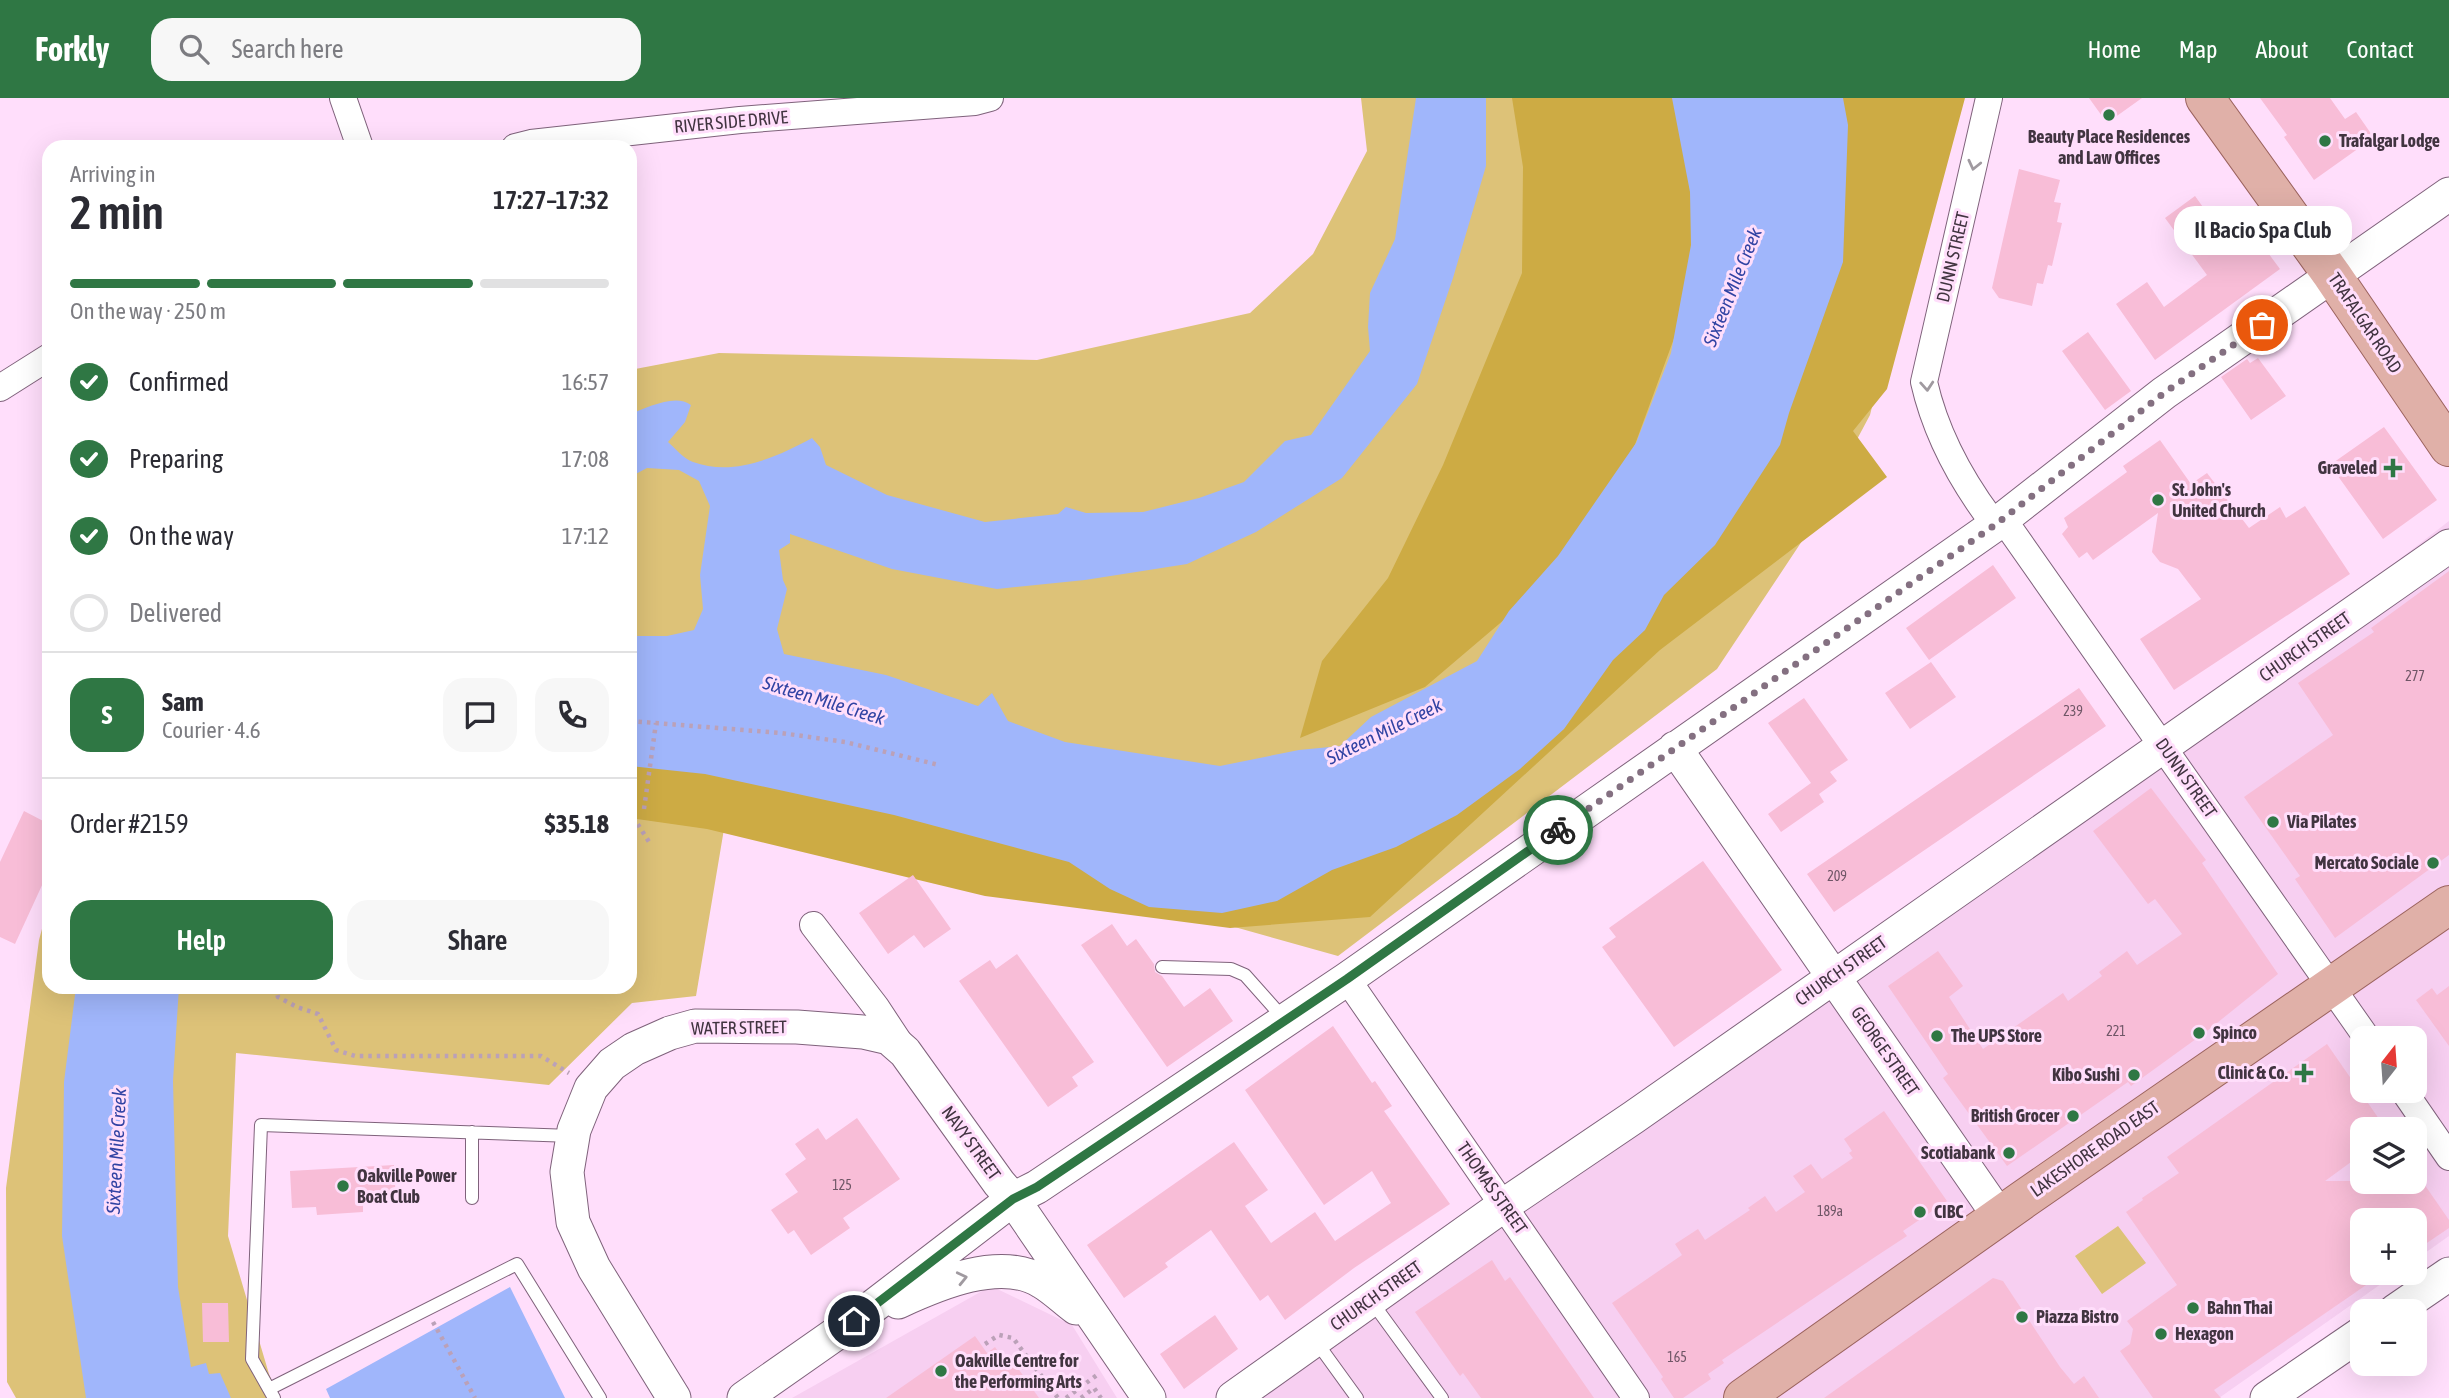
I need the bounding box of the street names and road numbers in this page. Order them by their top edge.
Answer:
street label: RIVER SIDE DRIVE [673,106,789,137]
street label: DUNN STREET [1932,210,1973,304]
street label: TRAFALGAR ROAD [2324,269,2407,377]
street label: CHURCH STREET [2255,607,2355,686]
street label: DUNN STREET [2151,734,2221,822]
street label: CHURCH STREET [1791,931,1891,1010]
street label: GEORGE STREET [1847,1002,1924,1099]
street label: WATER STREET [691,1016,787,1039]
street label: LAKESHORE ROAD EAST [2026,1096,2163,1201]
street label: NAVY STREET [938,1102,1005,1184]
street label: THOMAS STREET [1453,1138,1532,1238]
street label: CHURCH STREET [1326,1256,1426,1335]

